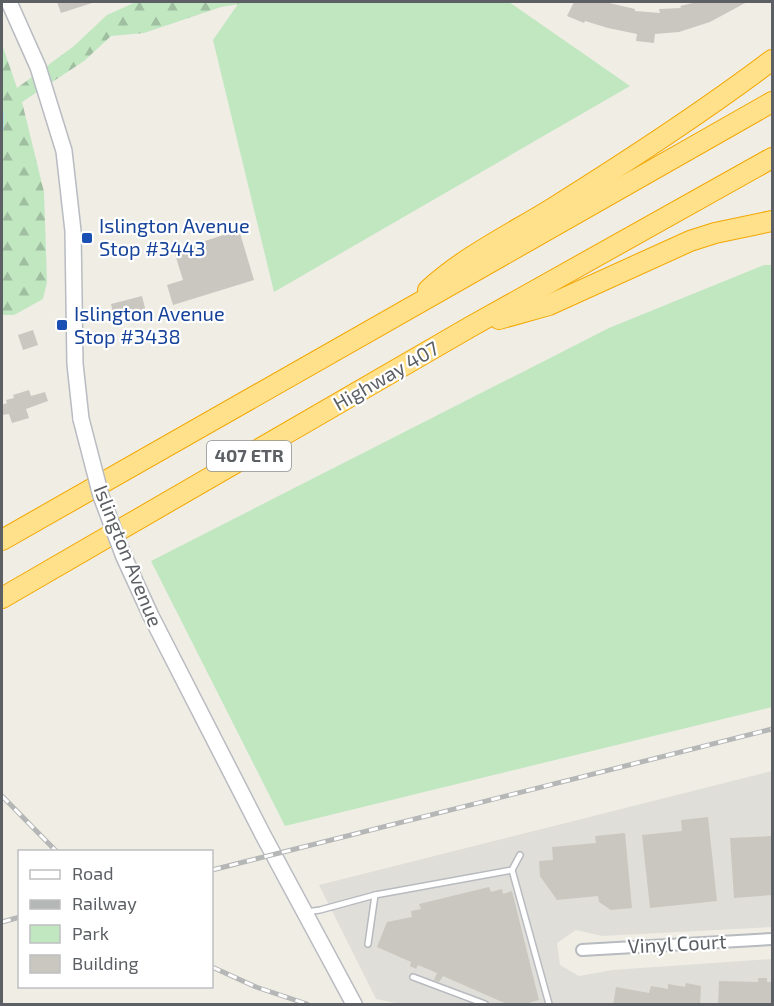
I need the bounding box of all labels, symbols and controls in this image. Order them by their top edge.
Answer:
place label: Islington Avenue Stop #3443 [99,213,250,260]
marker: Islington Avenue Stop #3443 [80,231,94,245]
place label: Islington Avenue Stop #3438 [74,301,225,348]
marker: Islington Avenue Stop #3438 [55,318,69,332]
street label: Highway 407 [329,335,442,415]
road number: 407 ETR [207,441,291,471]
street label: Islington Avenue [90,481,168,630]
legend [18,850,213,988]
text: Road [72,862,113,884]
text: Railway [72,892,137,914]
text: Park [72,922,109,944]
street label: Vinyl Court [627,928,727,958]
text: Building [72,952,139,974]

